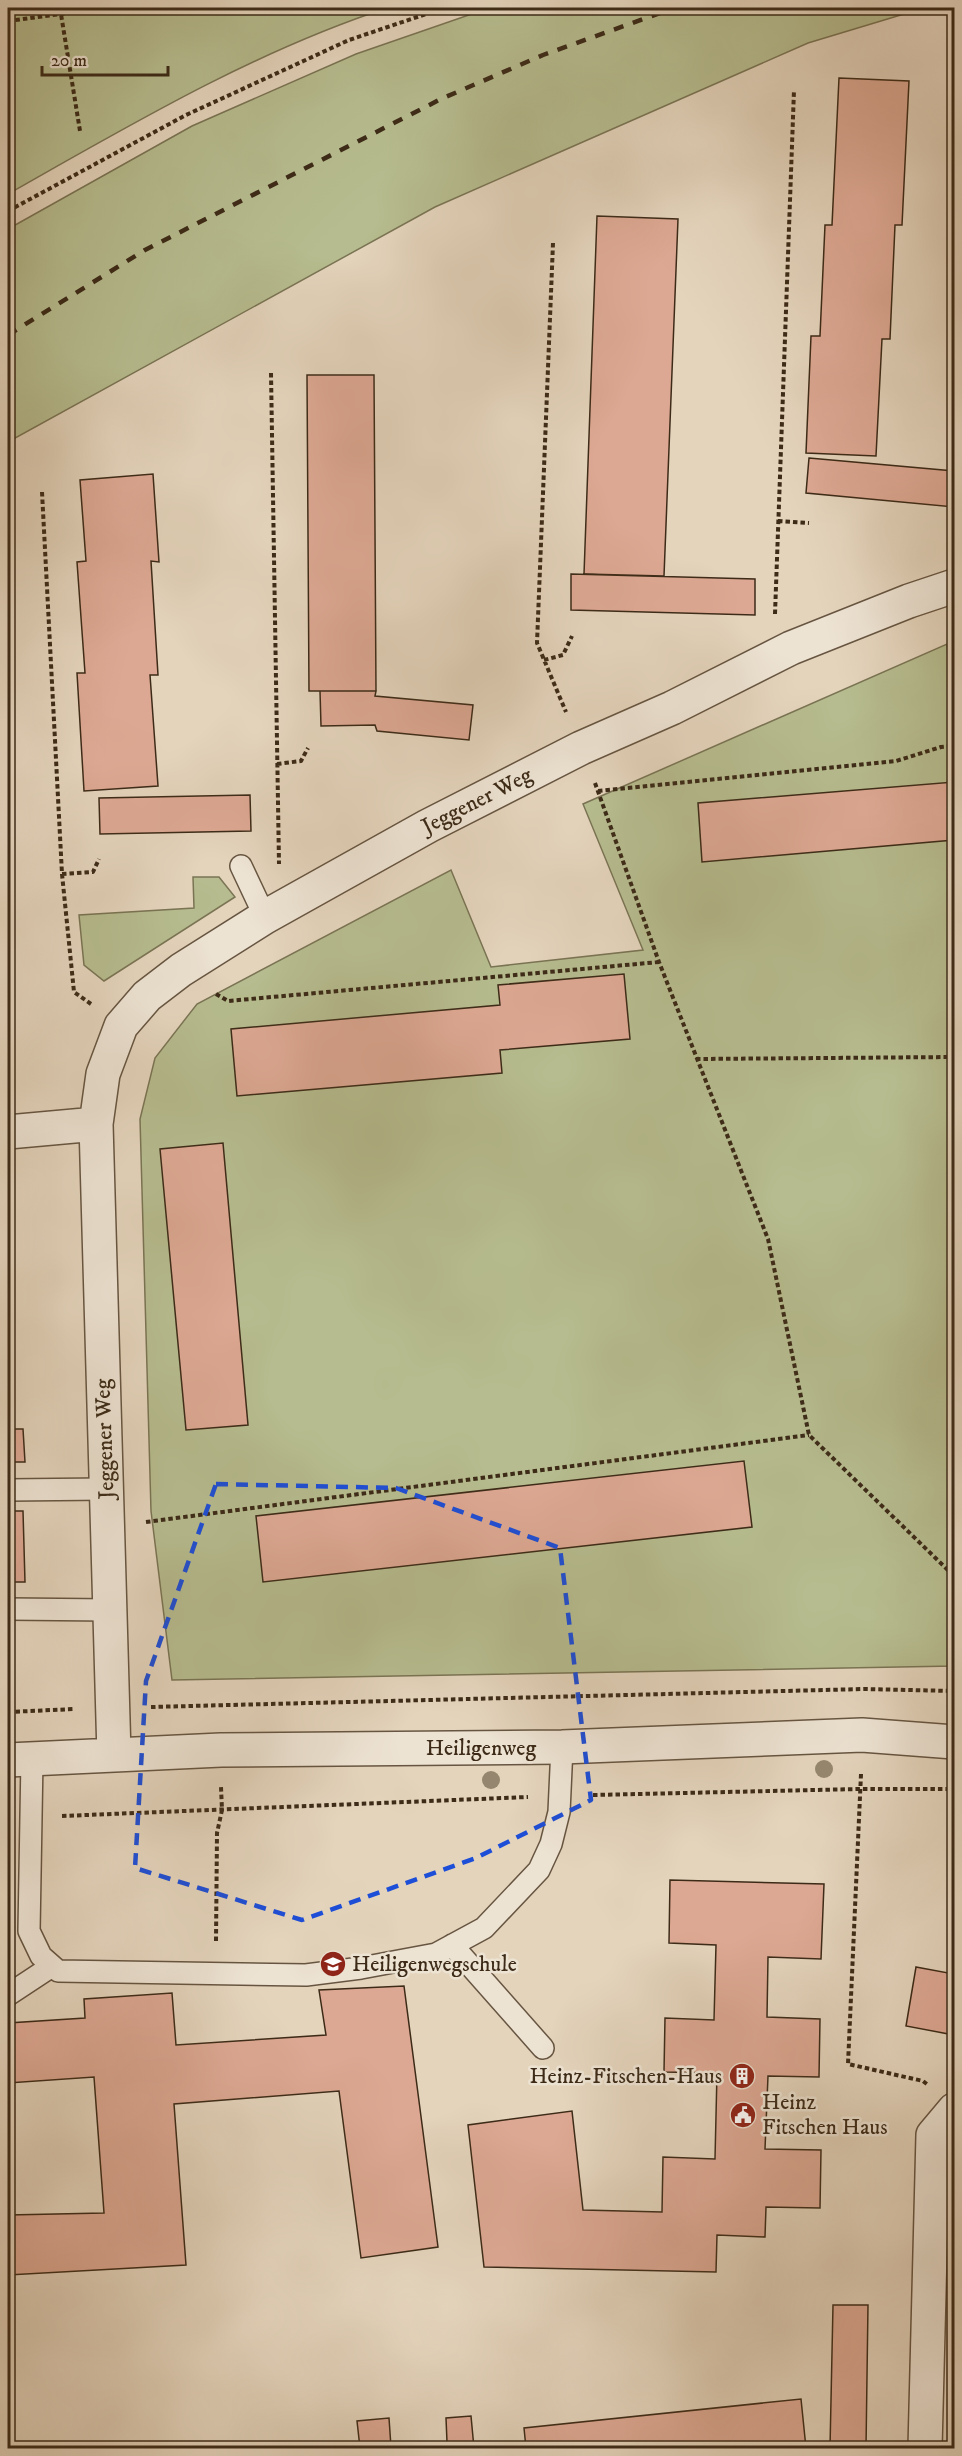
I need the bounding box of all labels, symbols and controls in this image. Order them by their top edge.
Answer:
scale bar [42,39,168,77]
text: 20 m [51,50,87,72]
street label: Jeggener Weg [415,762,537,841]
street label: Jeggener Weg [89,1378,121,1502]
street label: Heiligenweg [426,1735,536,1762]
school or university icon: Heiligenwegschule [318,1949,348,1979]
place label: Heiligenwegschule [352,1951,517,1978]
building icon: Heinz-Fitschen-Haus [727,2061,757,2091]
place label: Heinz-Fitschen-Haus [529,2063,722,2090]
place label: Heinz Fitschen Haus [762,2089,888,2141]
public building icon: Heinz Fitschen Haus [728,2100,758,2130]

